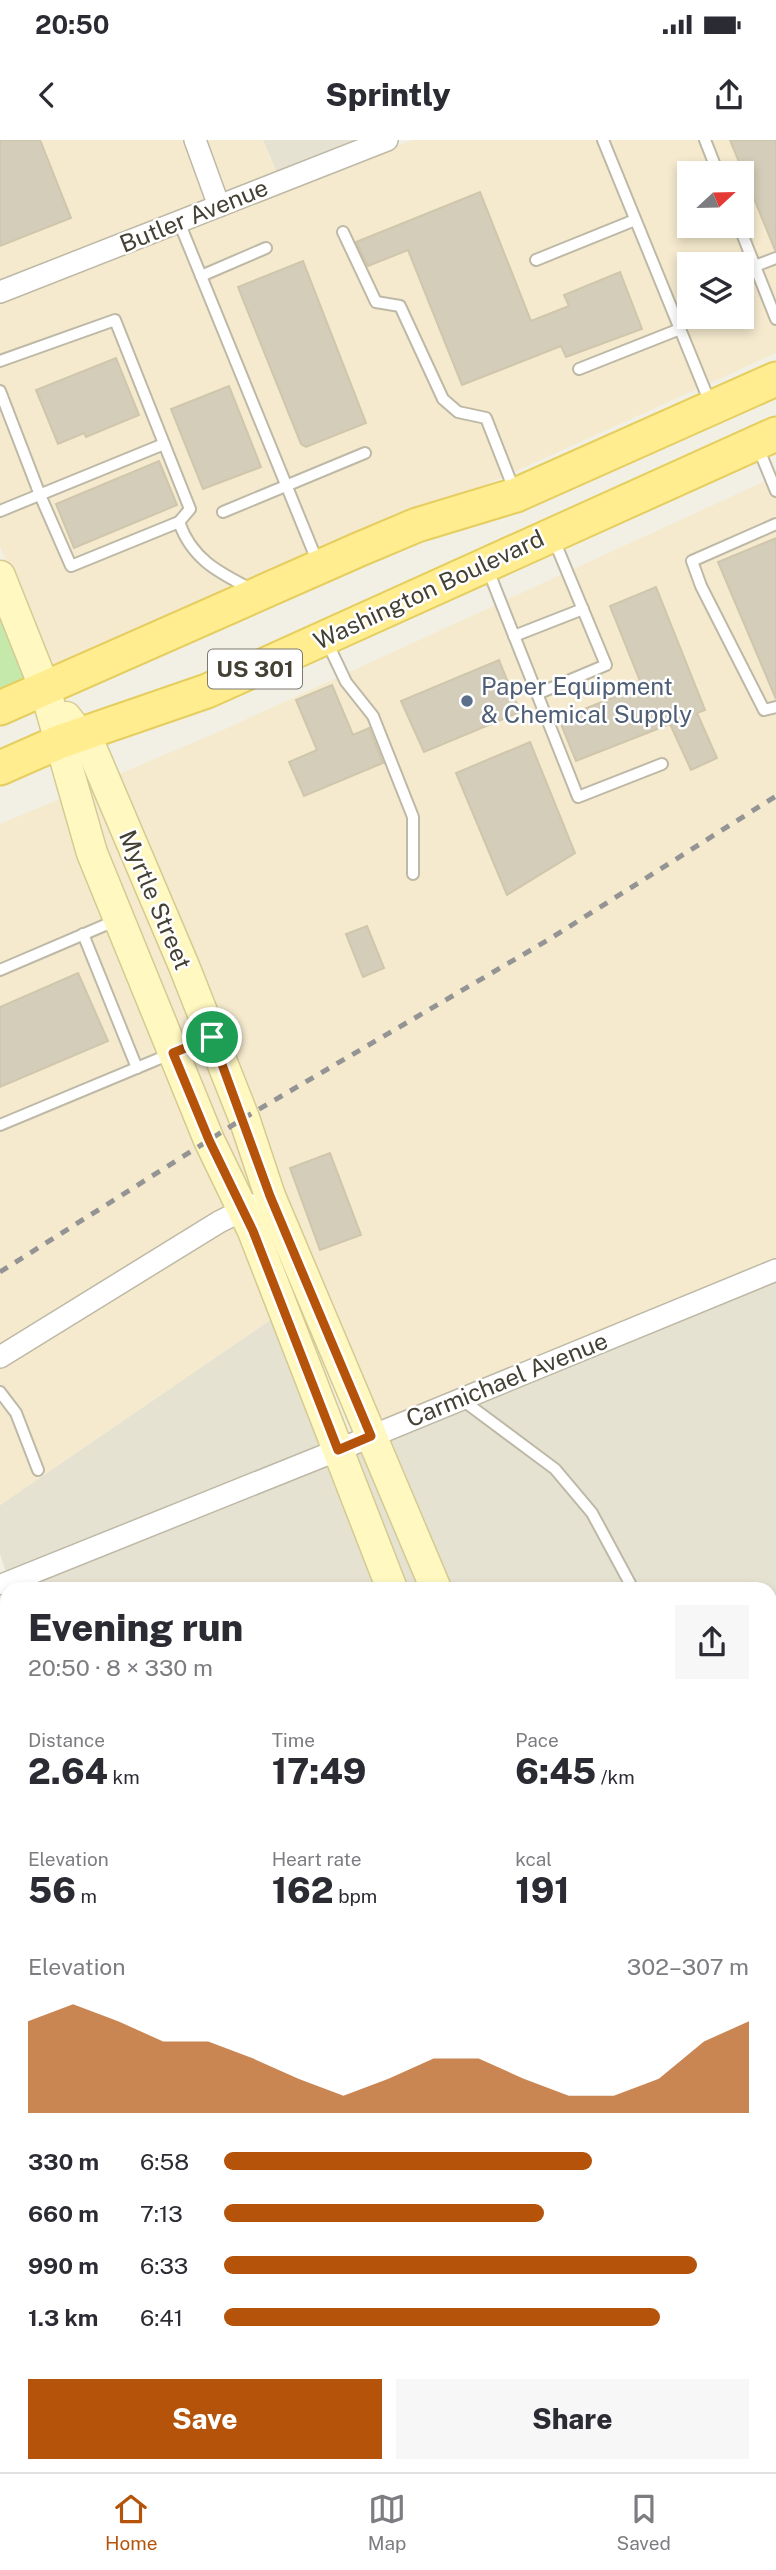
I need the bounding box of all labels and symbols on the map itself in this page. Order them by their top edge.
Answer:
north arrow [677,161,754,238]
street label: Butler Avenue [115,173,272,258]
street label: Washington Boulevard [309,523,548,655]
road number: US 301 [208,649,302,688]
place label: Paper Equipment & Chemical Supply [481,672,692,728]
marker: Paper Equipment & Chemical Supply [459,693,475,709]
street label: Myrtle Street [114,826,198,973]
pin [182,1007,242,1067]
street label: Carmichael Avenue [402,1326,611,1432]

